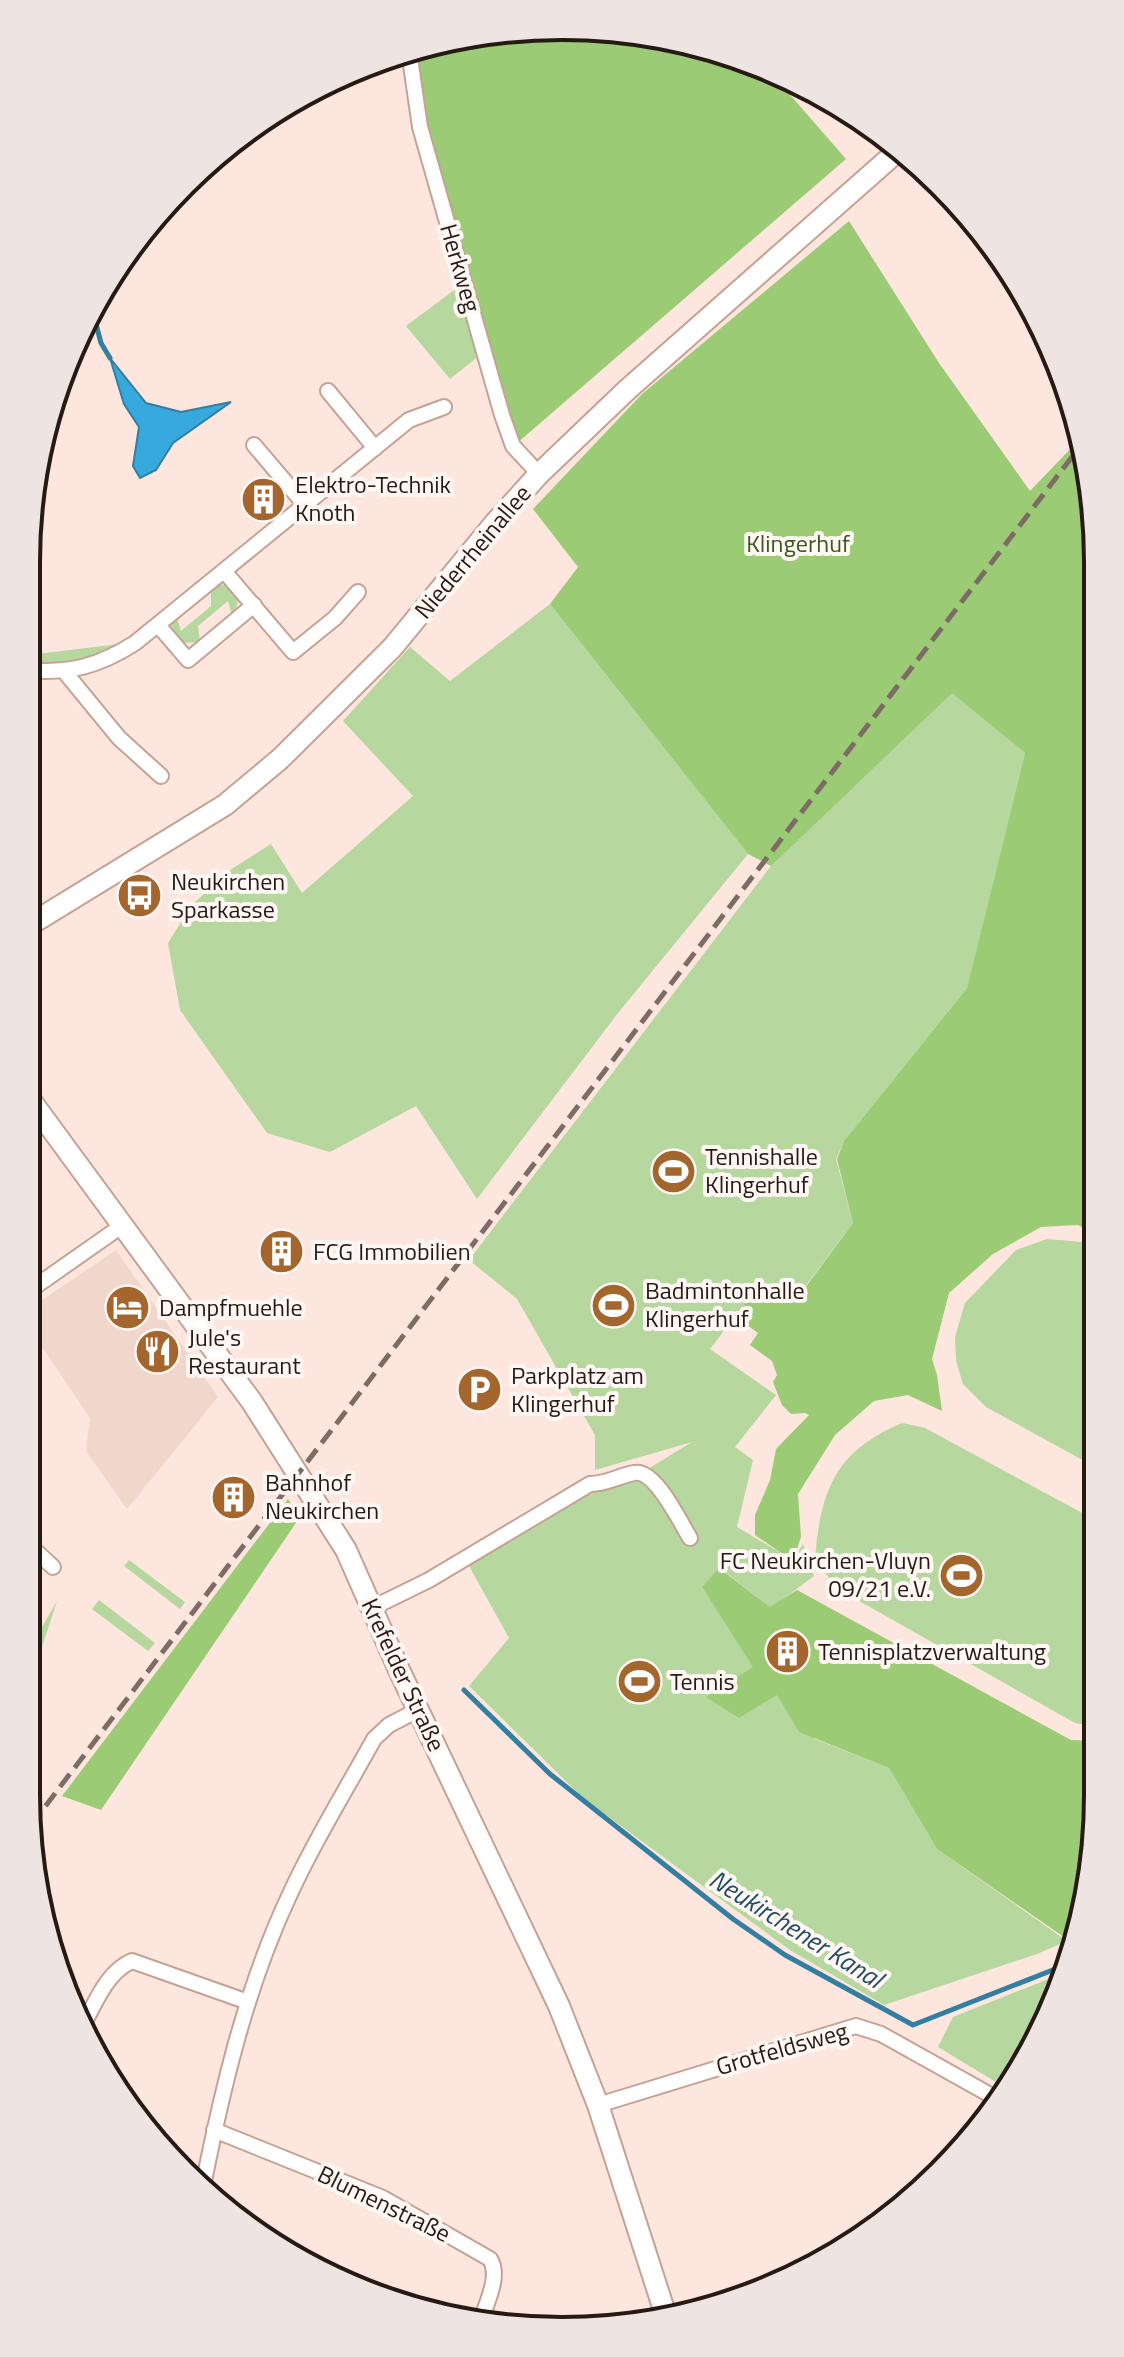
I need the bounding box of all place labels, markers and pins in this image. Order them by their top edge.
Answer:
place label: Elektro-Technik Knoth [295,466,452,530]
building icon: Elektro-Technik Knoth [240,475,288,523]
place label: Neukirchen Sparkasse [171,863,285,927]
bus stop icon: Neukirchen Sparkasse [116,872,164,920]
place label: Tennishalle Klingerhuf [705,1138,818,1202]
sports icon: Tennishalle Klingerhuf [650,1147,698,1195]
building icon: FCG Immobilien [258,1228,306,1276]
place label: FCG Immobilien [313,1233,471,1269]
place label: Badmintonhalle Klingerhuf [645,1272,805,1336]
sports icon: Badmintonhalle Klingerhuf [590,1281,638,1329]
hotel icon: Dampfmuehle [104,1284,152,1332]
place label: Dampfmuehle [159,1289,303,1325]
place label: Jule's Restaurant [188,1319,301,1383]
restaurant icon: Jule's Restaurant [133,1328,181,1376]
place label: Parkplatz am Klingerhuf [511,1357,644,1421]
parking icon: Parkplatz am Klingerhuf [456,1366,504,1414]
place label: Bahnhof Neukirchen [265,1464,379,1528]
building icon: Bahnhof Neukirchen [210,1473,258,1521]
place label: FC Neukirchen-Vluyn 09/21 e.V. [720,1542,931,1606]
sports icon: FC Neukirchen-Vluyn 09/21 e.V. [938,1551,986,1599]
building icon: Tennisplatzverwaltung [763,1628,811,1676]
place label: Tennisplatzverwaltung [818,1633,1046,1669]
sports icon: Tennis [615,1658,663,1706]
place label: Tennis [670,1663,735,1699]

